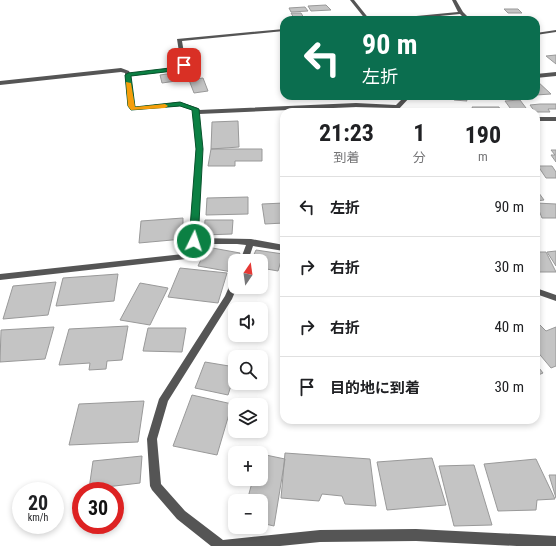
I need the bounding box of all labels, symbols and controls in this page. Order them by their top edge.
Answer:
text: 90 m [362,28,418,61]
icon: left [296,32,348,84]
pin [167,48,201,82]
icon: arrive [173,54,195,76]
text: 左折 [362,66,398,87]
text: 21:23 [319,119,374,147]
text: 1 [413,119,425,147]
text: 190 [465,121,501,149]
text: m [478,149,488,164]
text: 到着 [333,150,359,165]
text: 分 [413,150,426,165]
icon: left [296,196,318,218]
text: 90 m [494,198,524,216]
text: 左折 [330,199,360,217]
position arrow [173,220,215,262]
north arrow [228,254,268,294]
map controls [228,254,268,534]
icon: right [296,256,318,278]
text: 30 m [494,258,524,276]
text: 右折 [330,259,360,277]
button: sound [228,302,268,342]
icon: right [296,316,318,338]
text: 40 m [494,318,524,336]
text: 右折 [330,319,360,337]
button: search [228,350,268,390]
icon: arrive [296,376,318,398]
text: 30 m [494,378,524,396]
text: 目的地に到着 [330,379,420,397]
button: layers [228,398,268,438]
button: + [228,446,268,486]
speed limit sign: 30 [72,482,124,534]
text: 20 [28,491,48,515]
button: − [228,494,268,534]
text: km/h [28,512,48,523]

